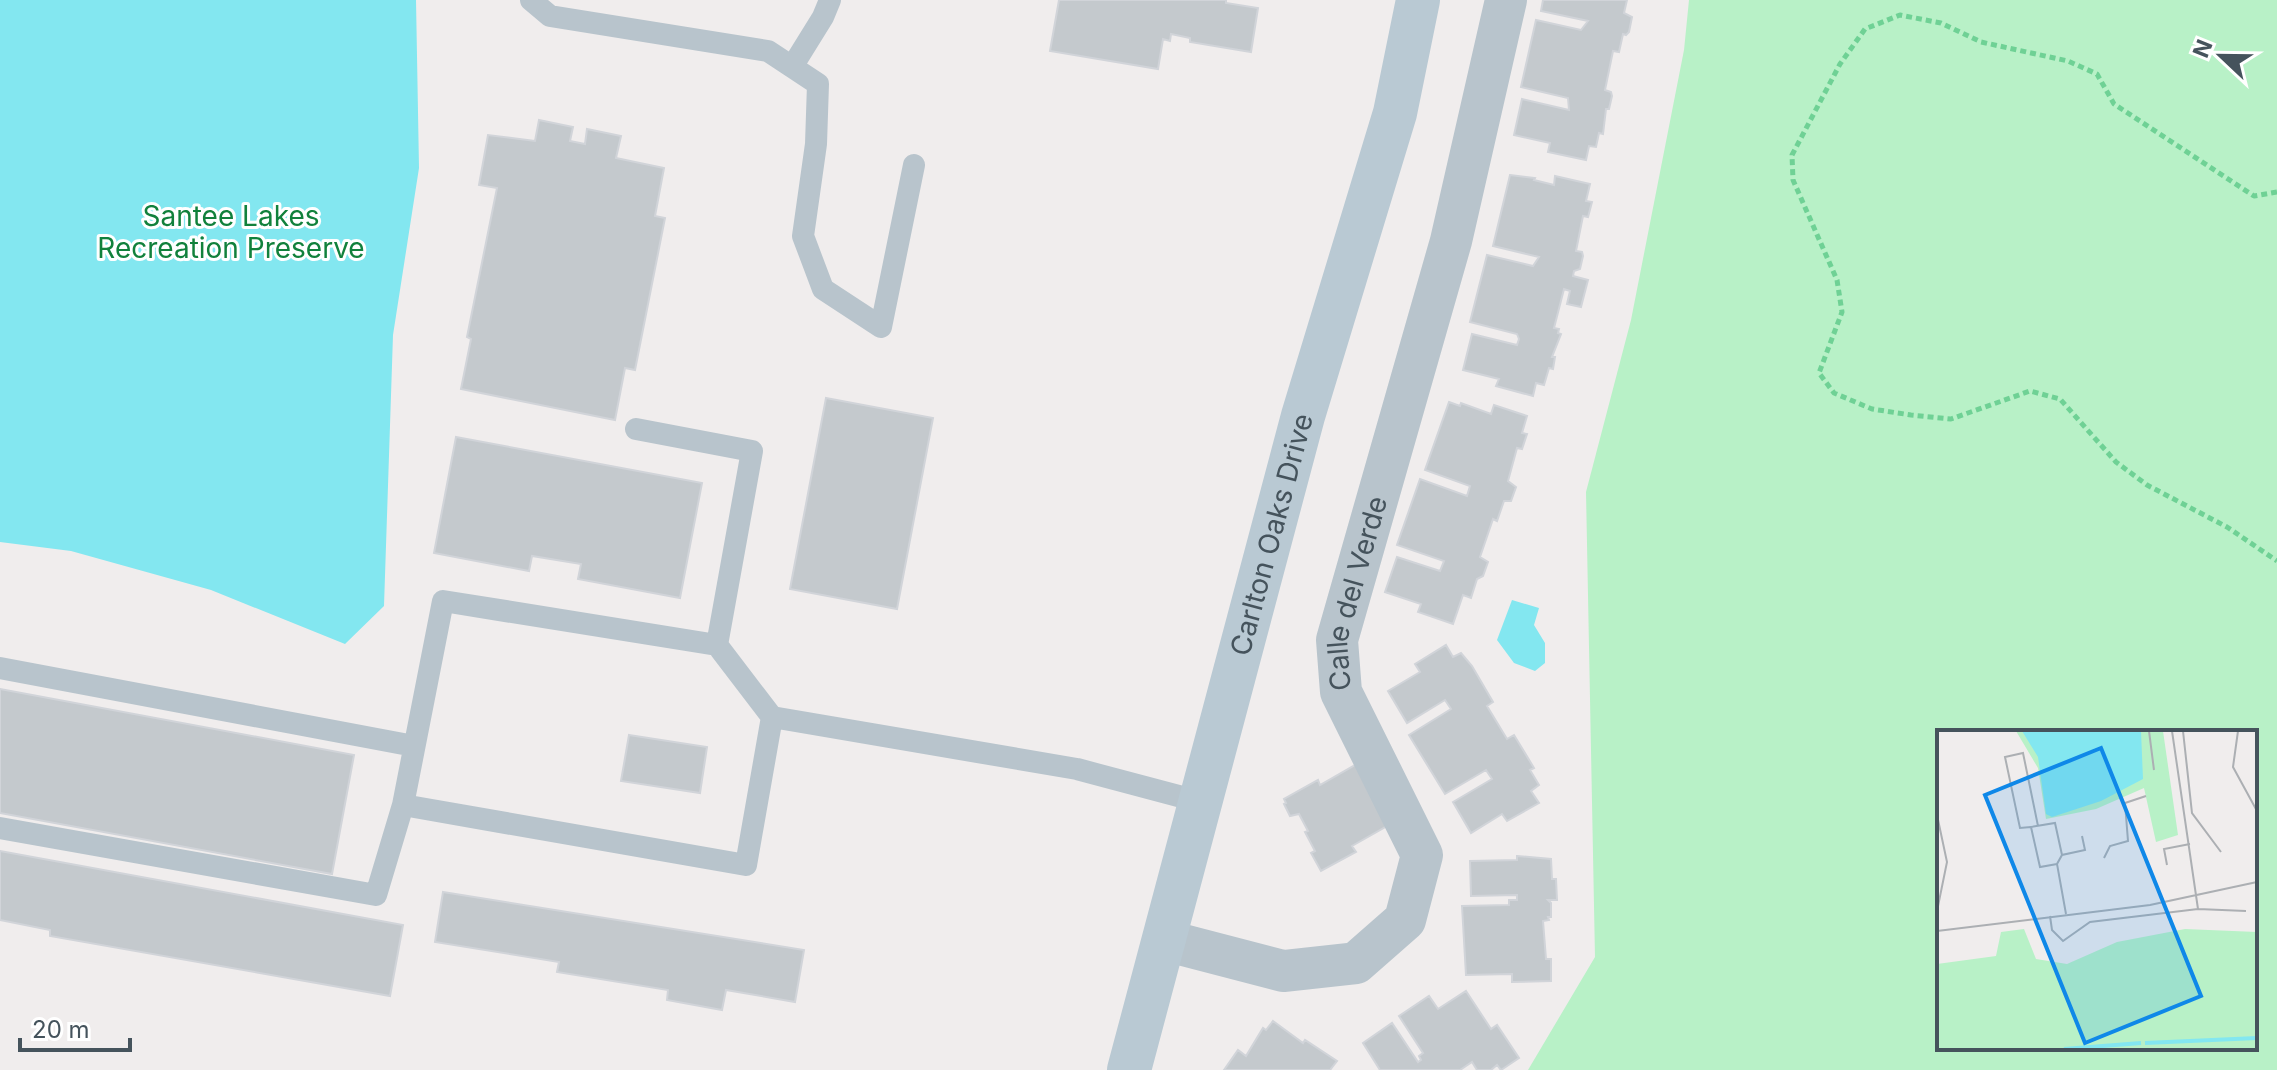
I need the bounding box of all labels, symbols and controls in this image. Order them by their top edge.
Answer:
north arrow [2181,16,2261,96]
text: N [2187,36,2218,61]
park label: Santee Lakes Recreation Preserve [97,199,365,265]
street label: Carlton Oaks Drive [1223,410,1320,659]
street label: Calle del Verde [1320,492,1394,692]
inset map [1937,730,2257,1050]
scale bar [20,1002,130,1052]
text: 20 m [32,1015,90,1044]

